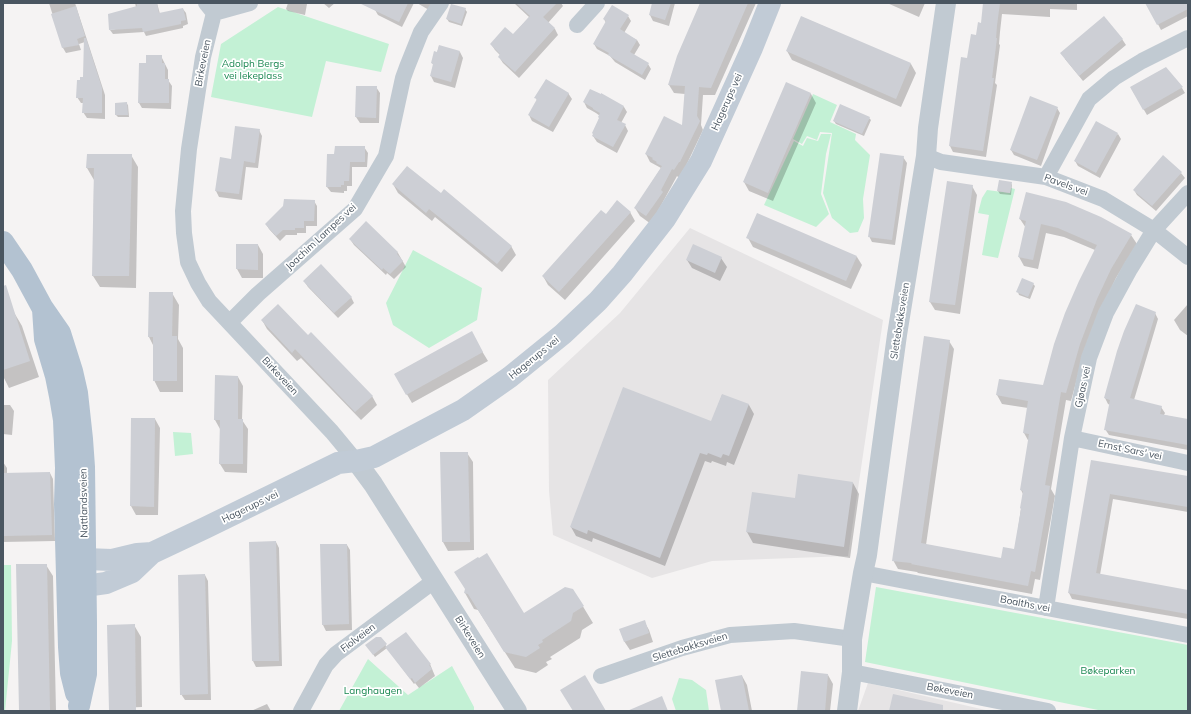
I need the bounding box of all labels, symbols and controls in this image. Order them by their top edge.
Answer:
street label: Birkeveien [193,39,213,87]
park label: Adolph Bergs vei lekeplass [222,58,284,82]
street label: Hagerups vei [709,72,745,132]
street label: Pavels vei [1042,172,1090,198]
street label: Joachim Lampes vei [283,201,359,273]
street label: Slettebakksveien [888,282,912,360]
street label: Hagerups vei [506,334,562,382]
street label: Birkeveien [259,355,301,397]
street label: Gjøas vei [1073,365,1093,409]
street label: Ernst Sars' vei [1097,437,1163,463]
street label: Nattlandsveien [77,468,91,538]
street label: Hagerups vei [220,488,280,526]
street label: Boalths vei [999,593,1051,615]
street label: Birkeveien [452,614,488,660]
street label: Fiolveien [338,621,378,655]
street label: Slettebakksveien [651,630,729,664]
park label: Bøkeparken [1081,665,1135,677]
street label: Bøkeveien [926,681,974,701]
park label: Langhaugen [344,685,402,697]

